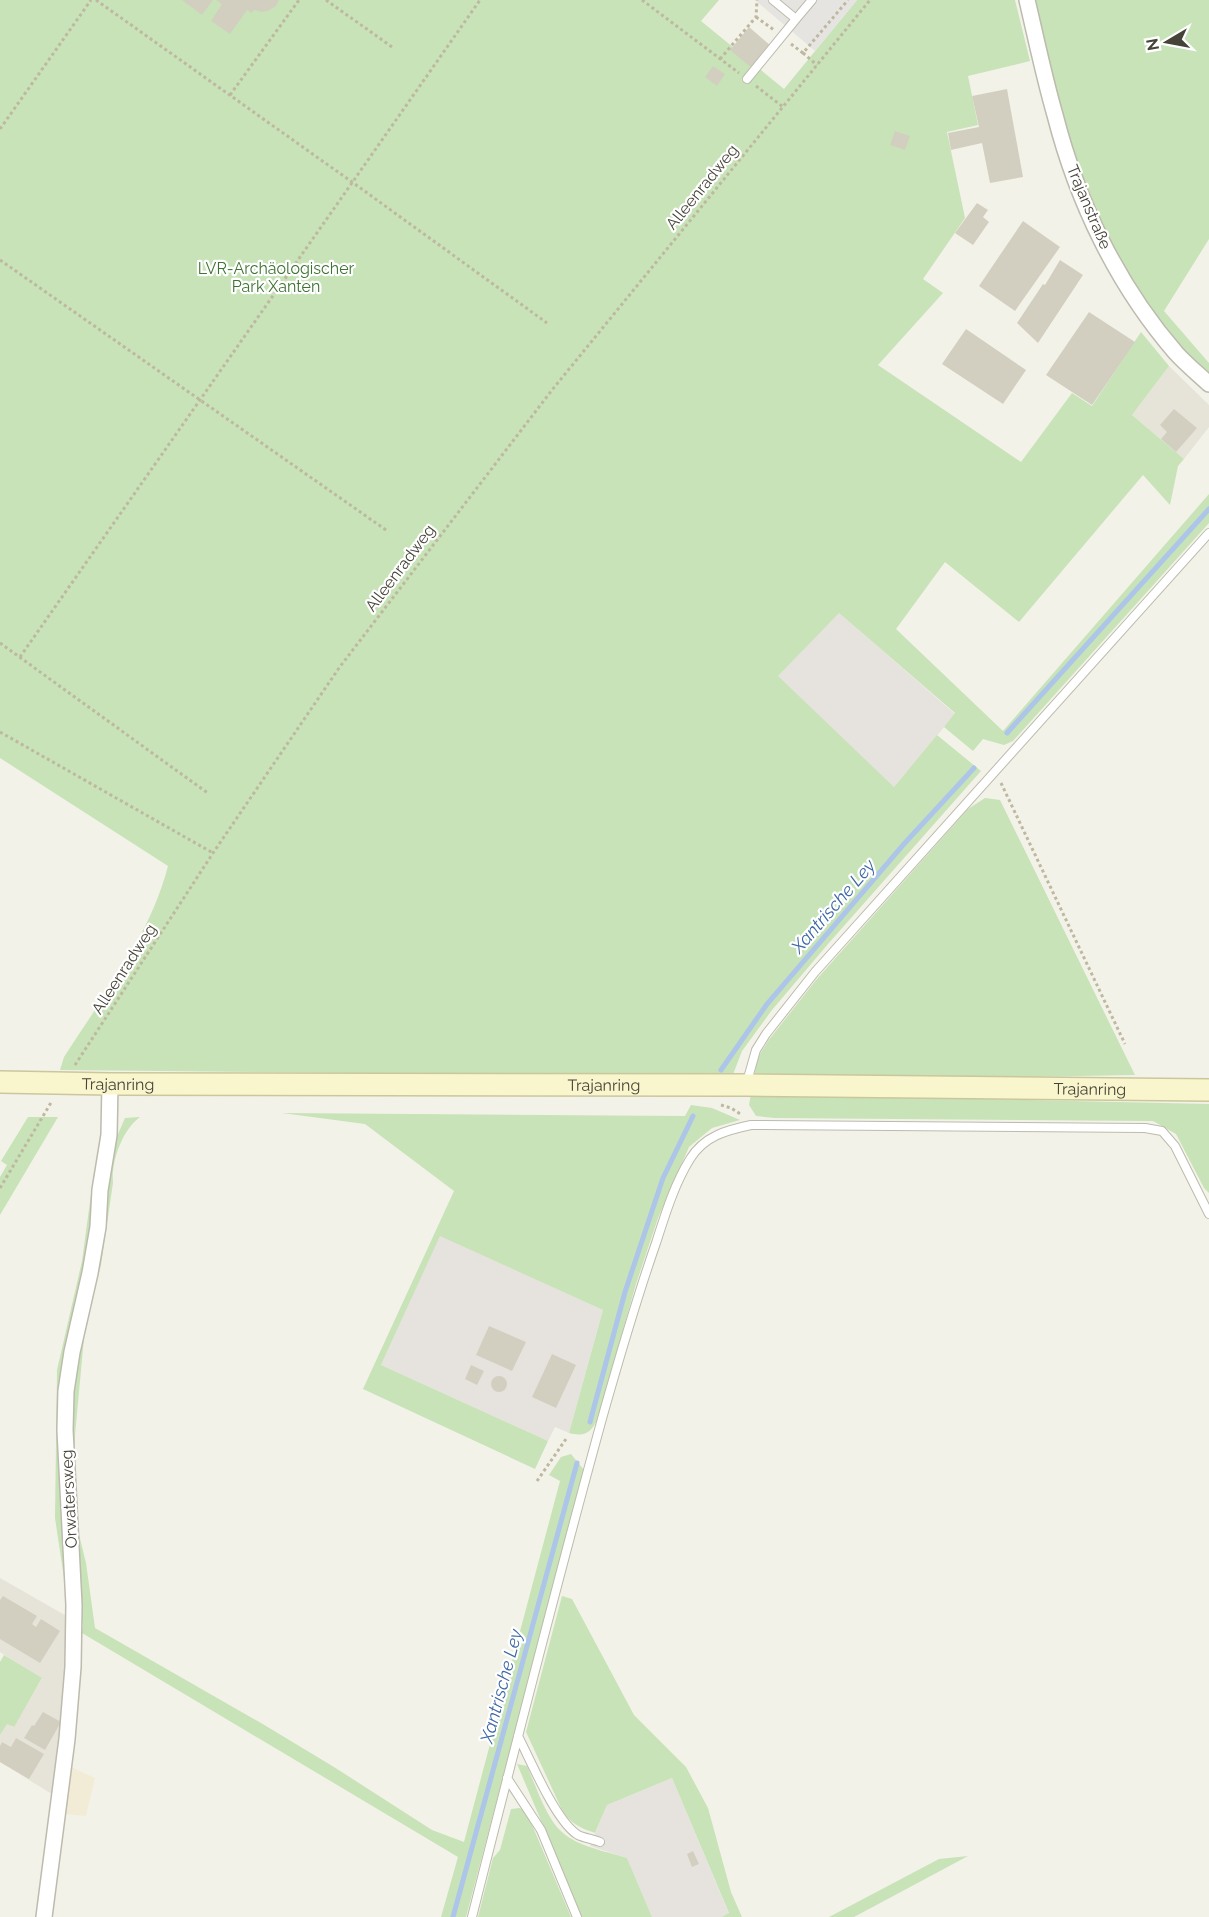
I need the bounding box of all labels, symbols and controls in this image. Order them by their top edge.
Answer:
north arrow [1137,12,1197,72]
text: N [1142,37,1163,52]
street label: Alleenradweg [662,141,742,233]
street label: Trajanstraße [1063,162,1115,252]
park label: LVR-Archäologischer Park Xanten [198,259,355,296]
street label: Alleenradweg [361,521,439,615]
water label: Xantrische Ley [786,854,880,958]
street label: Alleenradweg [88,920,160,1018]
street label: Trajanring [81,1074,154,1094]
street label: Trajanring [568,1075,640,1094]
street label: Trajanring [1054,1079,1126,1099]
street label: Orwatersweg [57,1449,81,1549]
water label: Xantrische Ley [476,1626,527,1746]

